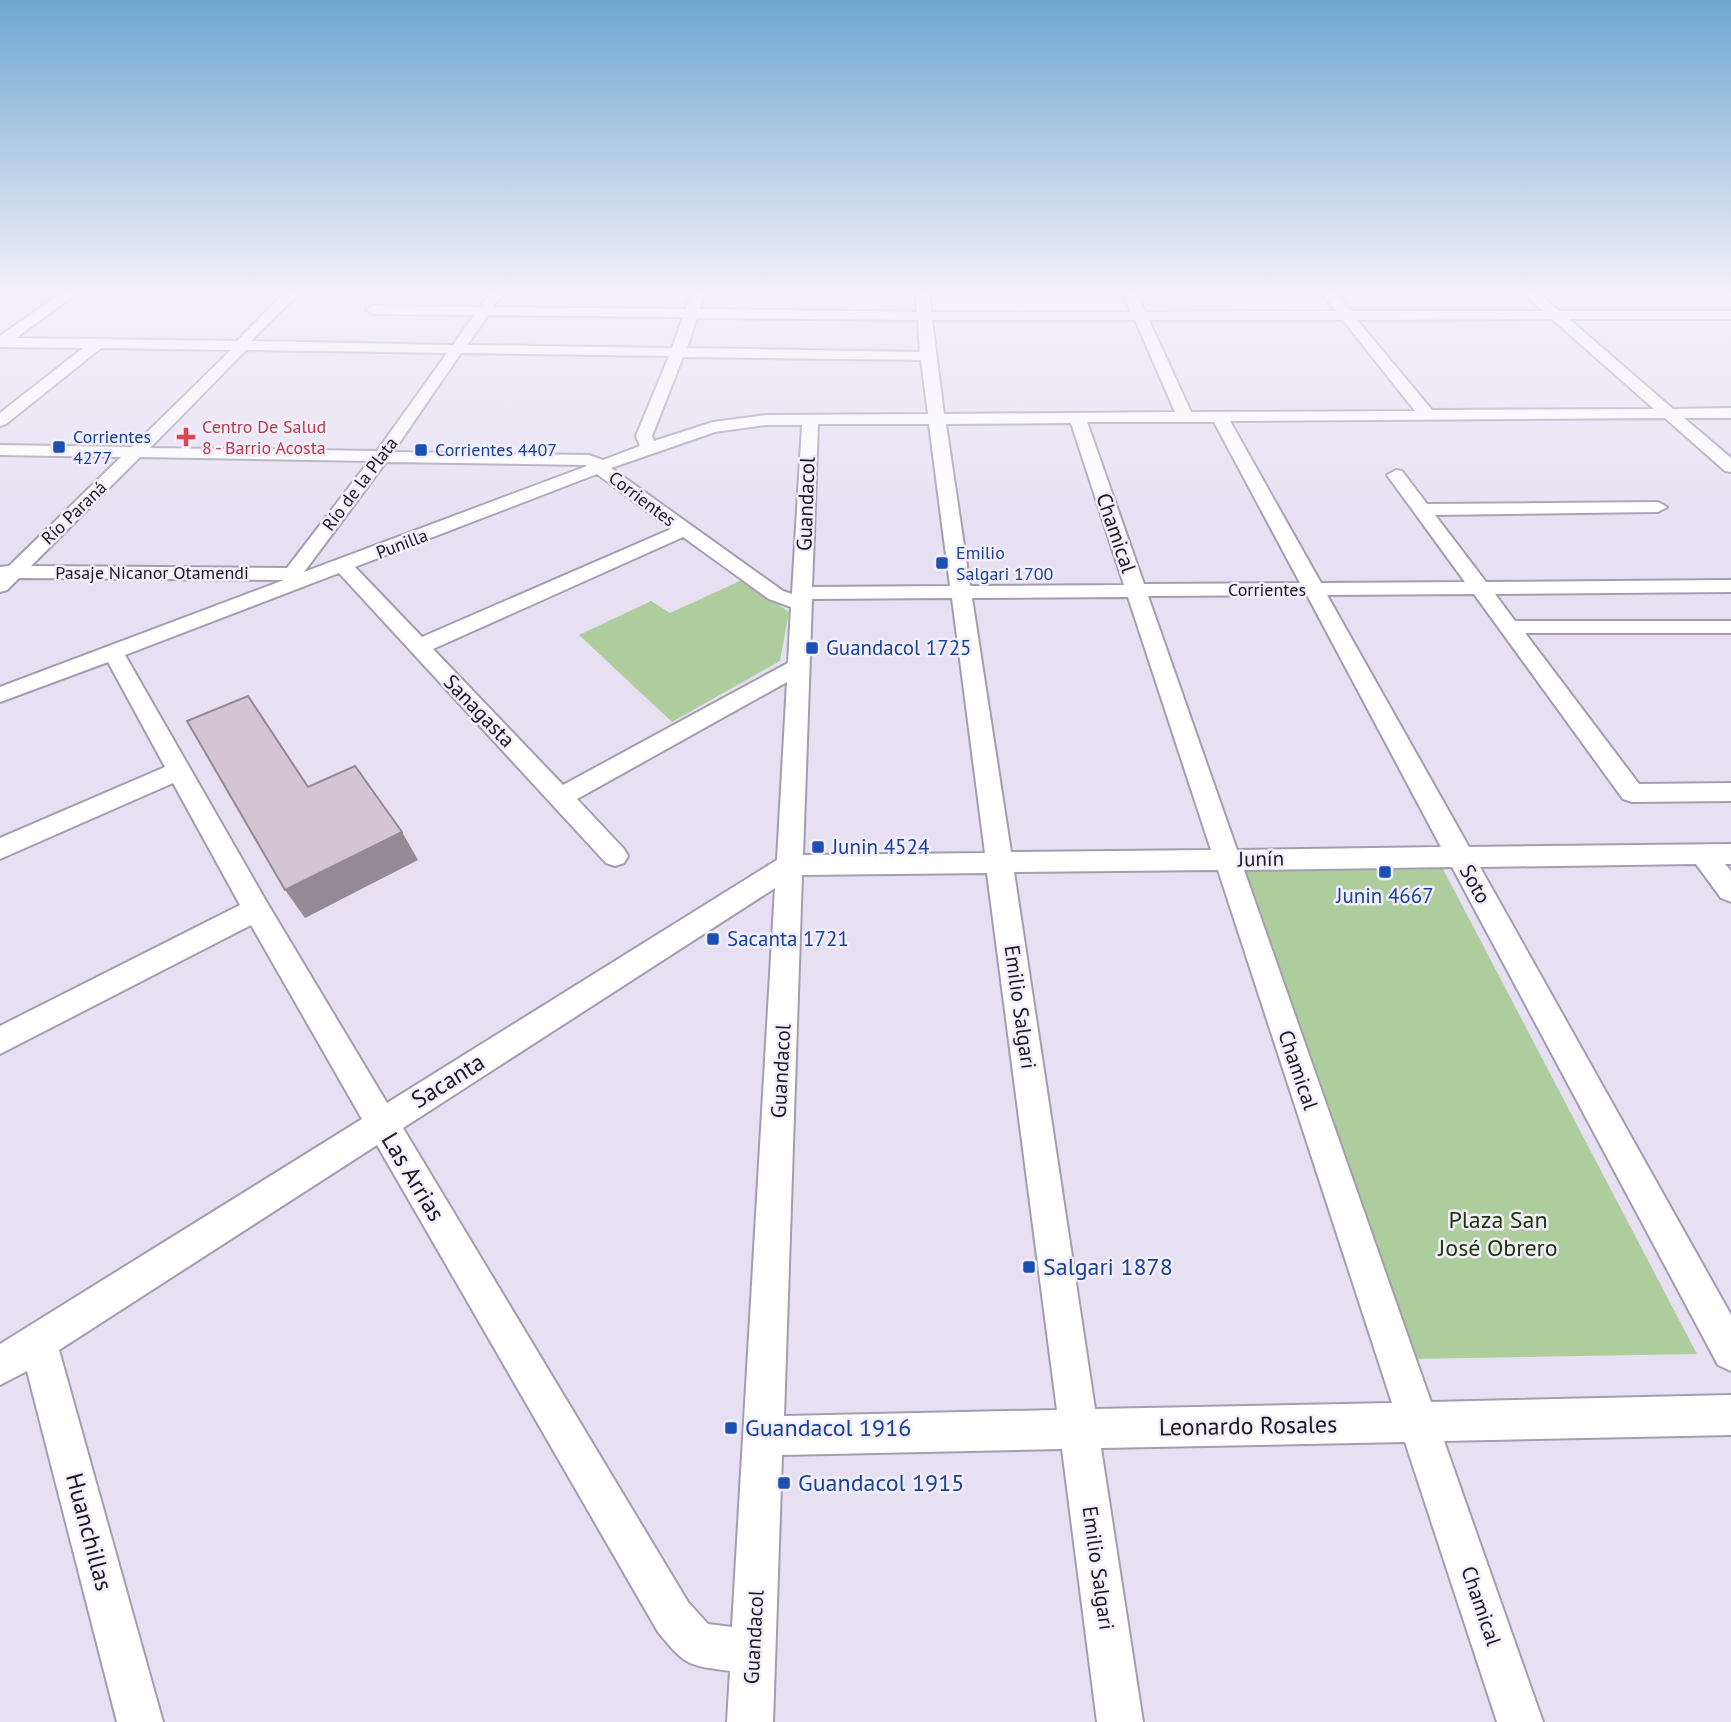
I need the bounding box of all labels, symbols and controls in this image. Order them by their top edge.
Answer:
place label: Centro De Salud 8 - Barrio Acosta [202,415,326,459]
place label: Corrientes 4277 [73,425,151,469]
marker: Centro De Salud 8 - Barrio Acosta [176,427,196,447]
street label: Río de la Plata [317,432,402,535]
place label: Corrientes 4407 [435,438,557,461]
marker: Corrientes 4277 [51,439,67,455]
marker: Corrientes 4407 [413,442,429,458]
street label: Guandacol [790,456,821,552]
street label: Corrientes [604,466,680,531]
street label: Río Paraná [36,476,111,549]
street label: Chamical [1090,489,1143,576]
street label: Punilla [373,523,431,564]
place label: Emilio Salgari 1700 [956,541,1054,585]
marker: Emilio Salgari 1700 [934,555,950,571]
street label: Pasaje Nicanor Otamendi [55,561,249,584]
street label: Corrientes [1228,578,1306,601]
place label: Guandacol 1725 [826,634,972,661]
marker: Guandacol 1725 [804,640,820,656]
street label: Sanagasta [438,668,521,753]
place label: Junin 4524 [831,833,929,860]
marker: Junin 4524 [810,839,826,855]
street label: Junín [1237,845,1284,872]
street label: Soto [1454,859,1497,908]
marker: Junin 4667 [1377,864,1393,880]
place label: Junin 4667 [1335,882,1434,909]
place label: Sacanta 1721 [727,925,849,952]
marker: Sacanta 1721 [705,931,721,947]
street label: Emilio Salgari [998,943,1043,1071]
street label: Guandacol [765,1023,796,1119]
street label: Chamical [1272,1026,1325,1113]
street label: Sacanta [405,1046,490,1115]
street label: Las Arrias [375,1127,452,1227]
park label: Plaza San José Obrero [1437,1204,1558,1263]
place label: Salgari 1878 [1043,1251,1173,1282]
marker: Salgari 1878 [1021,1259,1037,1275]
street label: Leonardo Rosales [1158,1408,1337,1443]
place label: Guandacol 1916 [745,1412,911,1443]
marker: Guandacol 1916 [723,1420,739,1436]
place label: Guandacol 1915 [798,1467,964,1498]
street label: Huanchillas [59,1470,120,1594]
marker: Guandacol 1915 [776,1475,792,1491]
street label: Emilio Salgari [1076,1504,1121,1632]
street label: Chamical [1455,1562,1508,1649]
street label: Guandacol [738,1589,769,1685]

